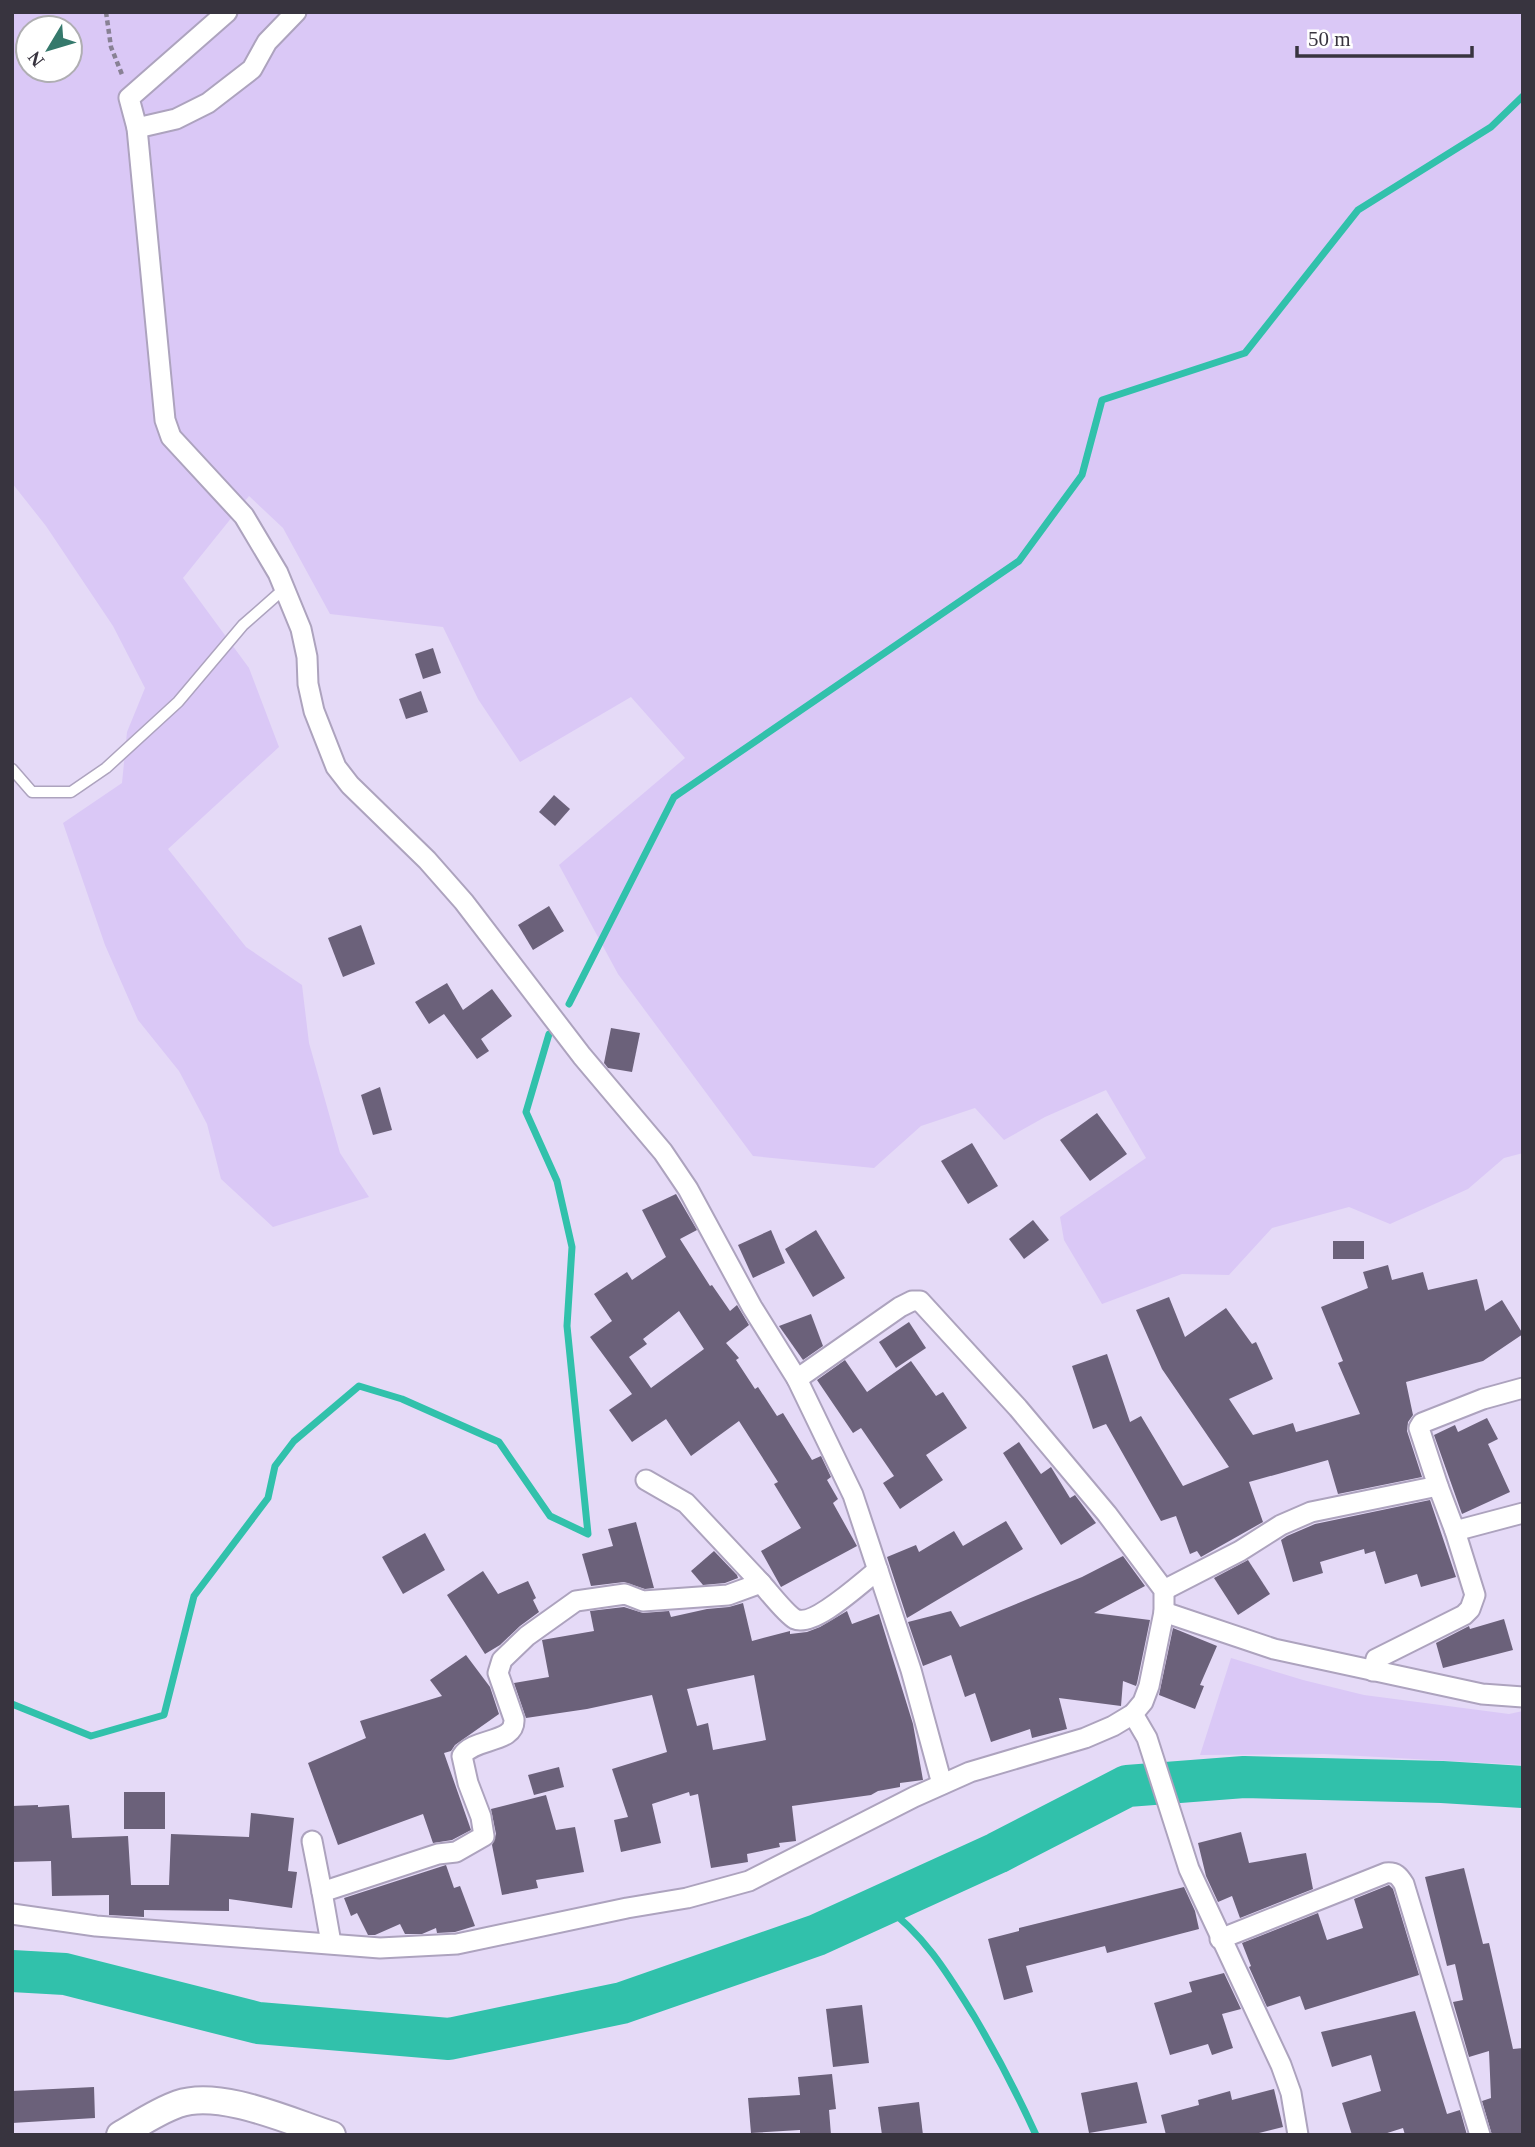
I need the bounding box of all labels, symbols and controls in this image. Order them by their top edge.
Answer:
north arrow [14,14,84,84]
scale bar [1297,14,1472,58]
text: 50 m [1308,27,1351,51]
text: N [23,47,48,71]

